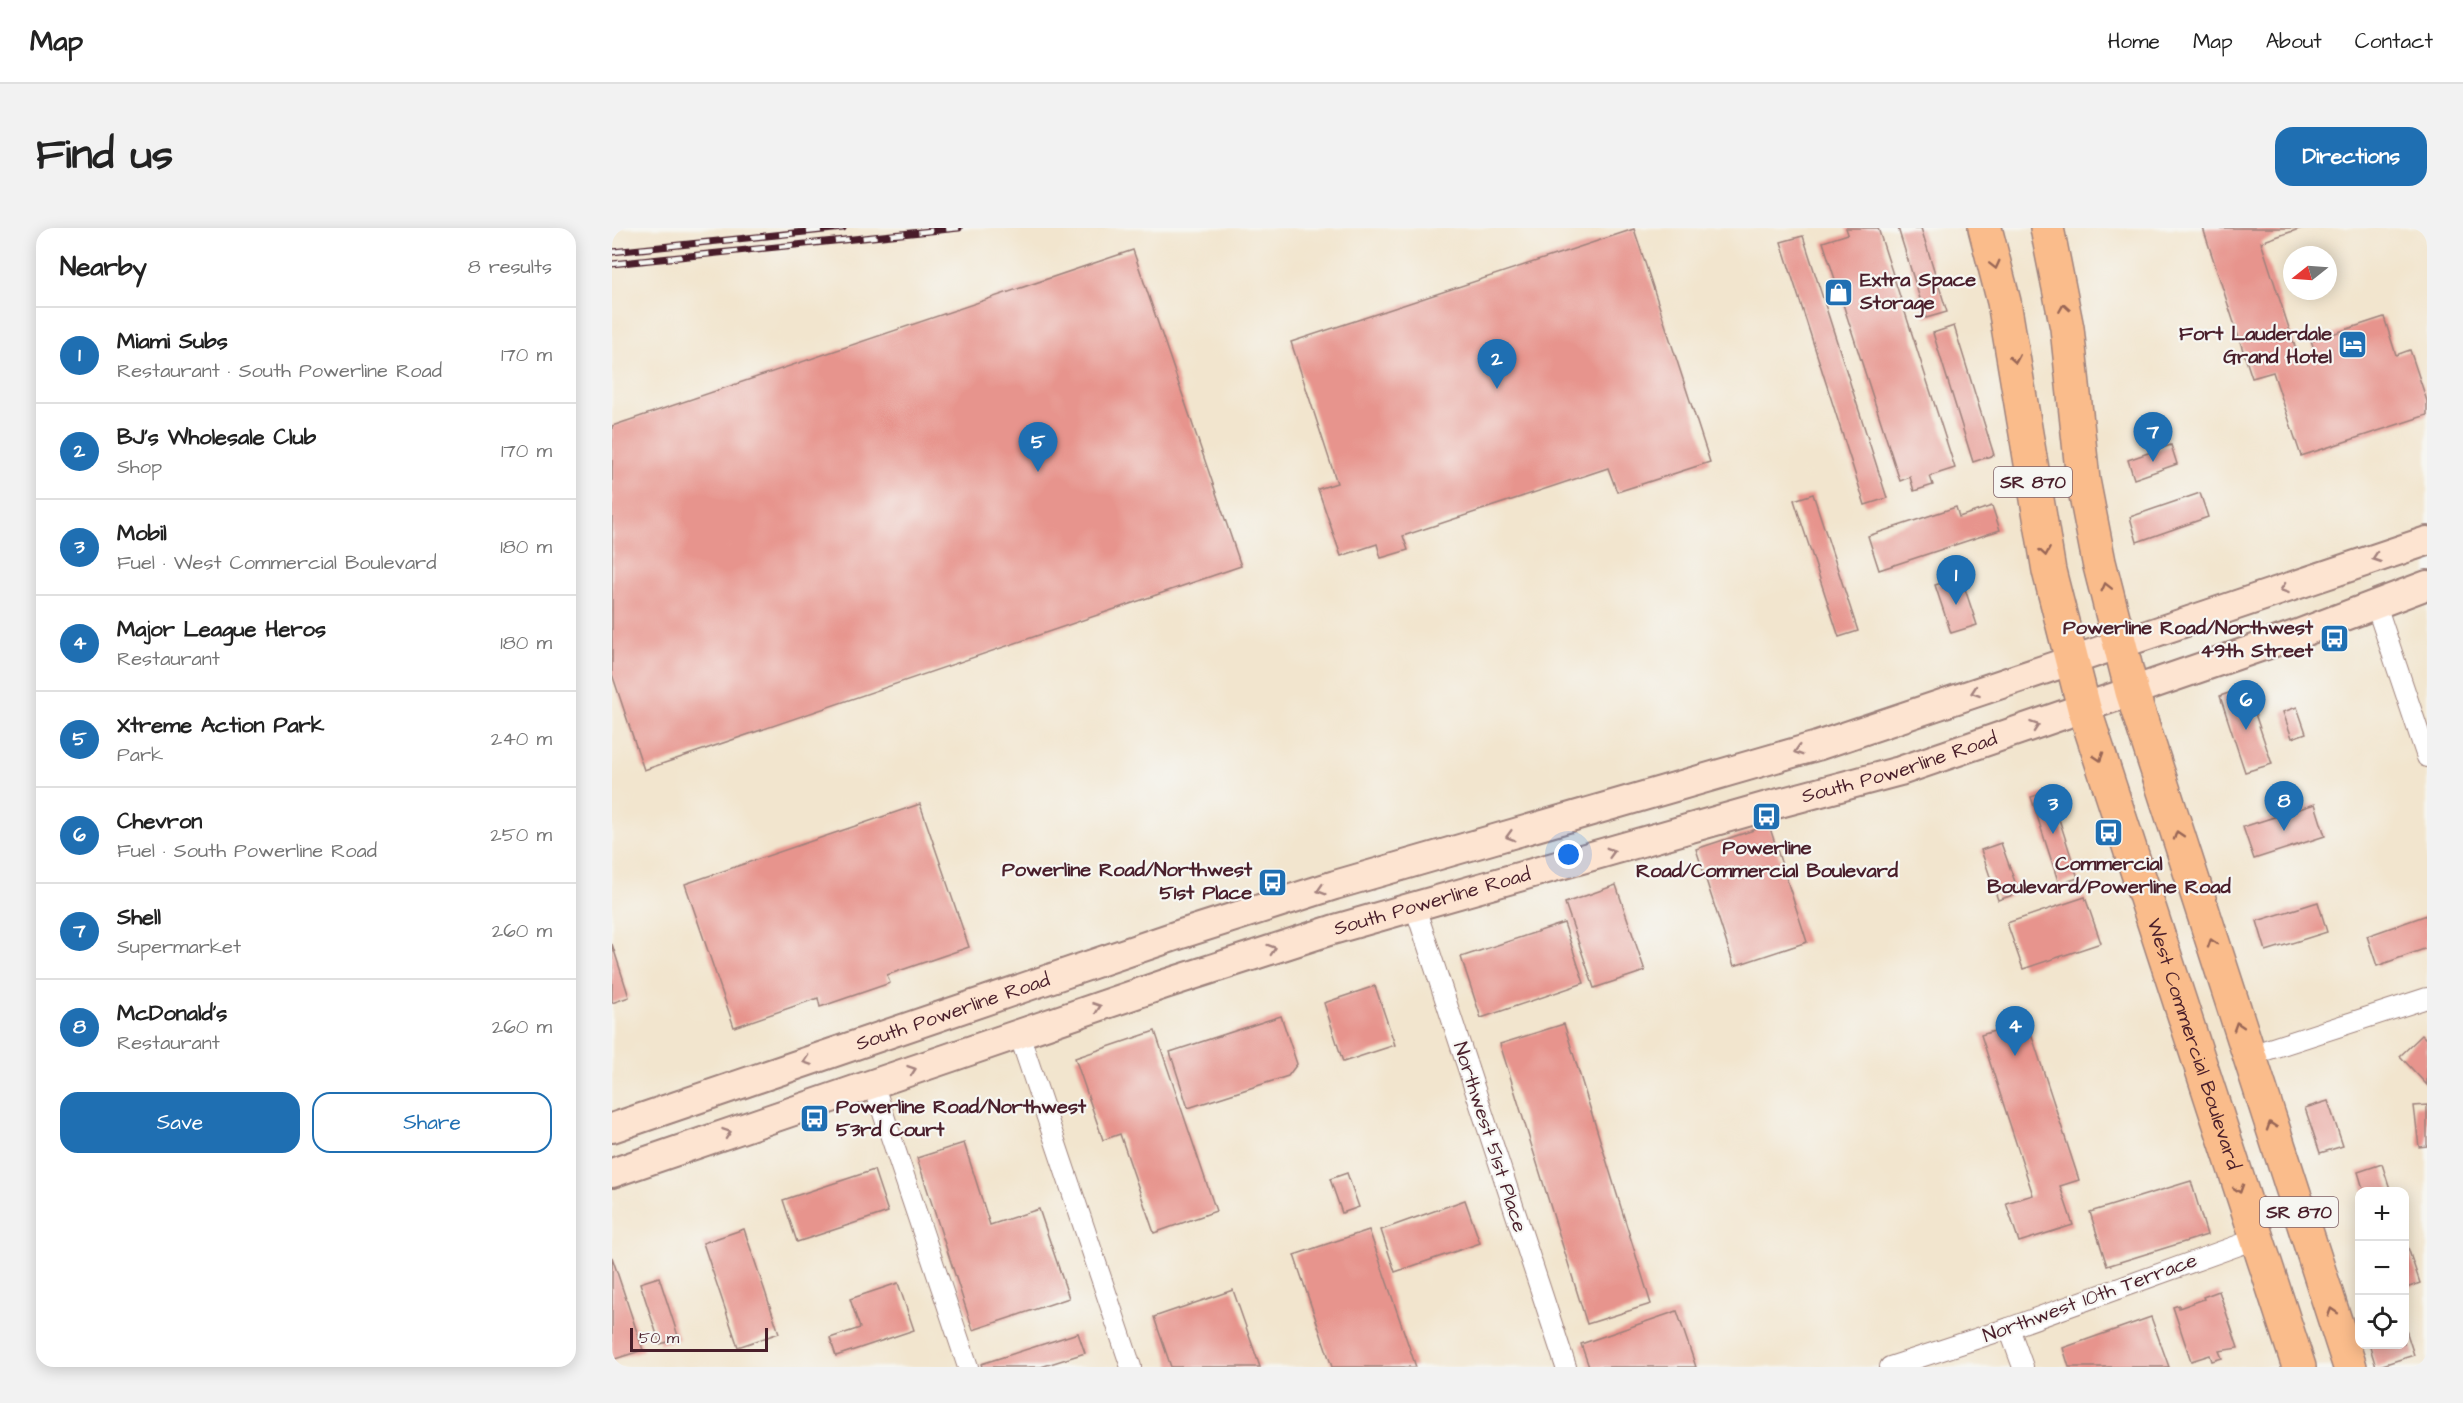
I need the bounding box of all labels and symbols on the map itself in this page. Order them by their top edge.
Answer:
north arrow [2283,246,2337,300]
one-way arrow [1987,260,2000,270]
place label: Extra Space Storage [1859,266,1976,318]
shop icon: Extra Space Storage [1823,276,1855,308]
one-way arrow [2058,303,2070,313]
place label: Fort Lauderdale Grand Hotel [2179,320,2332,371]
hotel icon: Fort Lauderdale Grand Hotel [2337,329,2369,361]
pin: 2 [1478,340,1516,389]
one-way arrow [2008,355,2020,364]
pin: 7 [2134,412,2172,462]
pin: 5 [1018,422,1058,472]
road number: SR 870 [1994,467,2072,497]
one-way arrow [2038,547,2051,557]
one-way arrow [2371,551,2382,564]
pin: 1 [1936,556,1976,605]
one-way arrow [2279,582,2290,595]
one-way arrow [2100,583,2113,593]
place label: Powerline Road/Northwest 49th Street [2063,614,2314,665]
bus stop icon: Powerline Road/Northwest 49th Street [2318,623,2350,655]
pin: 6 [2226,680,2266,730]
one-way arrow [1970,685,1981,698]
one-way arrow [2029,720,2040,733]
street label: South Powerline Road [1798,725,2001,811]
one-way arrow [1794,744,1804,757]
one-way arrow [2092,751,2104,762]
pin: 8 [2264,782,2304,831]
pin: 3 [2034,784,2072,834]
bus stop icon: Powerline Road/Commercial Boulevard [1751,801,1783,833]
bus stop icon: Commercial Boulevard/Powerline Road [2093,817,2125,849]
one-way arrow [1505,829,1516,841]
one-way arrow [2173,830,2185,841]
place label: Powerline Road/Commercial Boulevard [1636,834,1899,885]
your location [1554,840,1583,869]
one-way arrow [1605,847,1616,859]
place label: Commercial Boulevard/Powerline Road [1987,850,2231,901]
place label: Powerline Road/Northwest 51st Place [1002,856,1253,907]
street label: South Powerline Road [1330,860,1534,943]
bus stop icon: Powerline Road/Northwest 51st Place [1257,866,1289,898]
one-way arrow [1316,883,1327,895]
street label: West Commercial Boulevard [2140,915,2248,1173]
one-way arrow [2207,938,2219,949]
one-way arrow [1266,944,1277,956]
street label: South Powerline Road [852,966,1053,1058]
one-way arrow [1091,1002,1102,1015]
pin: 4 [1996,1006,2034,1056]
one-way arrow [2233,1021,2246,1032]
street label: Northwest 51st Place [1446,1038,1534,1236]
one-way arrow [802,1054,813,1066]
one-way arrow [906,1065,917,1077]
place label: Powerline Road/Northwest 53rd Court [836,1093,1087,1144]
bus stop icon: Powerline Road/Northwest 53rd Court [799,1102,831,1134]
one-way arrow [2266,1121,2278,1132]
one-way arrow [722,1128,732,1141]
one-way arrow [2232,1183,2244,1194]
road number: SR 870 [2260,1197,2338,1227]
street label: Northwest 10th Terrace [1979,1246,2201,1350]
one-way arrow [2327,1307,2339,1317]
scale bar [630,1325,768,1352]

